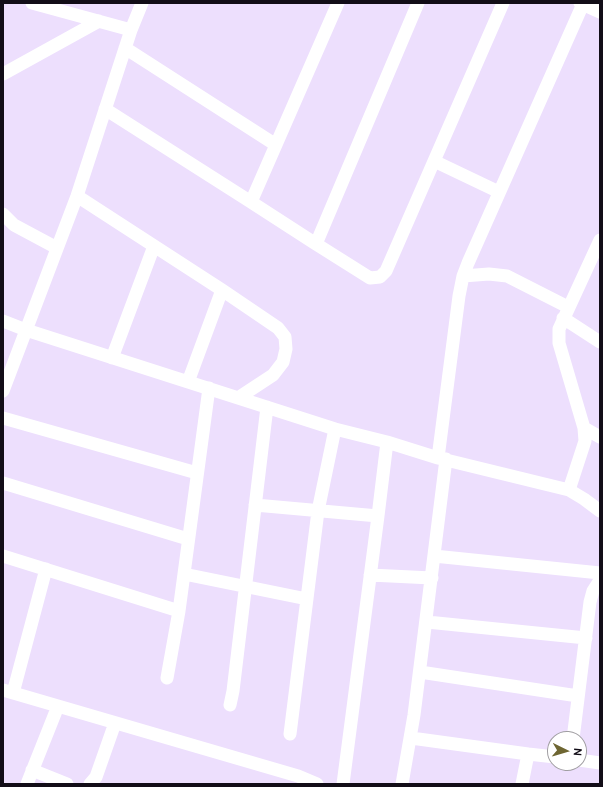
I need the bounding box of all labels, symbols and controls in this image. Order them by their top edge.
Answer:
north arrow [547,731,587,771]
text: N [571,747,585,756]

